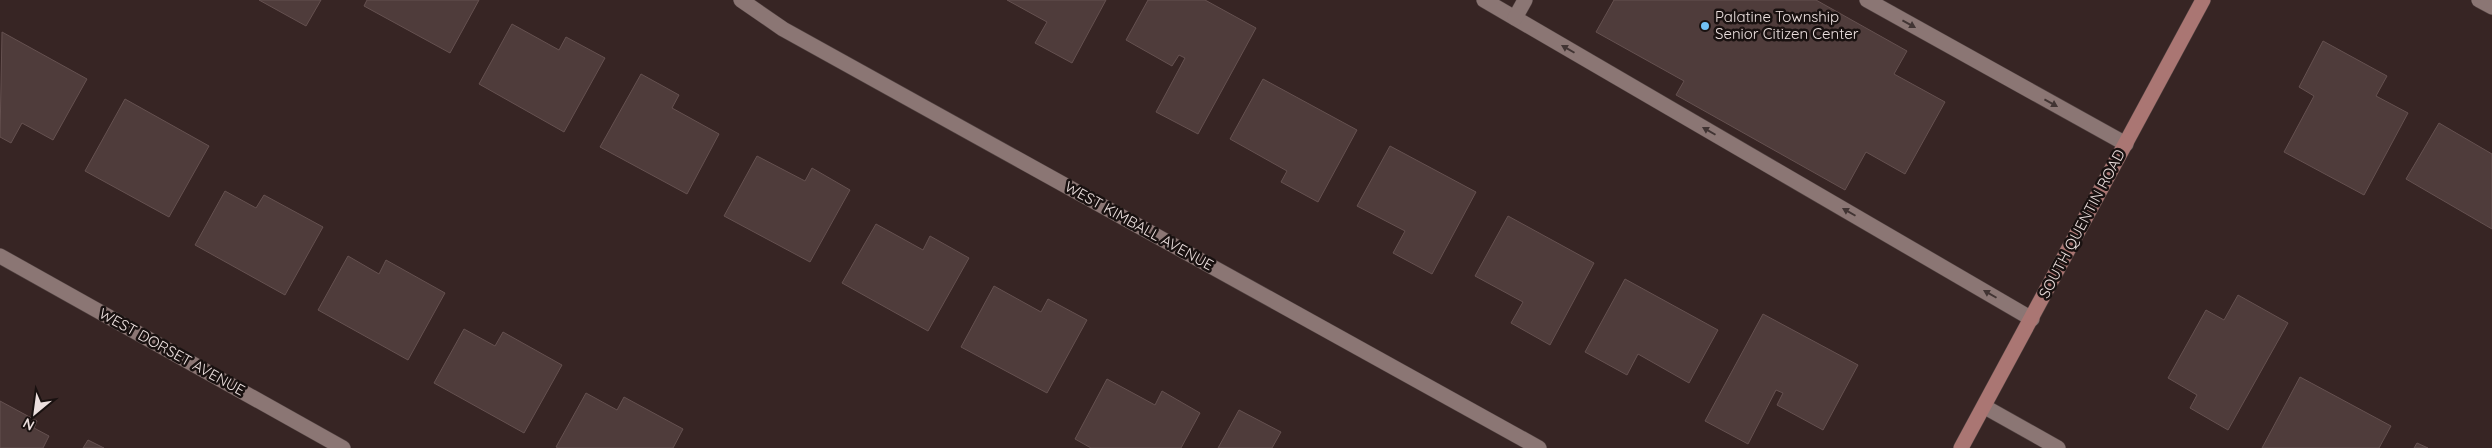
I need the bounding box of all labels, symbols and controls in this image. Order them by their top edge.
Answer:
place label: Palatine Township Senior Citizen Center [1715,7,1859,43]
one-way arrow [1903,19,1916,28]
marker: Palatine Township Senior Citizen Center [1699,20,1711,32]
one-way arrow [1562,45,1575,54]
one-way arrow [2045,98,2058,107]
one-way arrow [1702,126,1715,135]
street label: SOUTH QUENTIN ROAD [2034,146,2129,301]
street label: WEST KIMBALL AVENUE [1061,177,1217,274]
one-way arrow [1843,208,1856,217]
one-way arrow [1982,290,1997,298]
street label: WEST DORSET AVENUE [96,304,249,400]
north arrow [10,388,60,438]
text: N [20,414,38,435]

